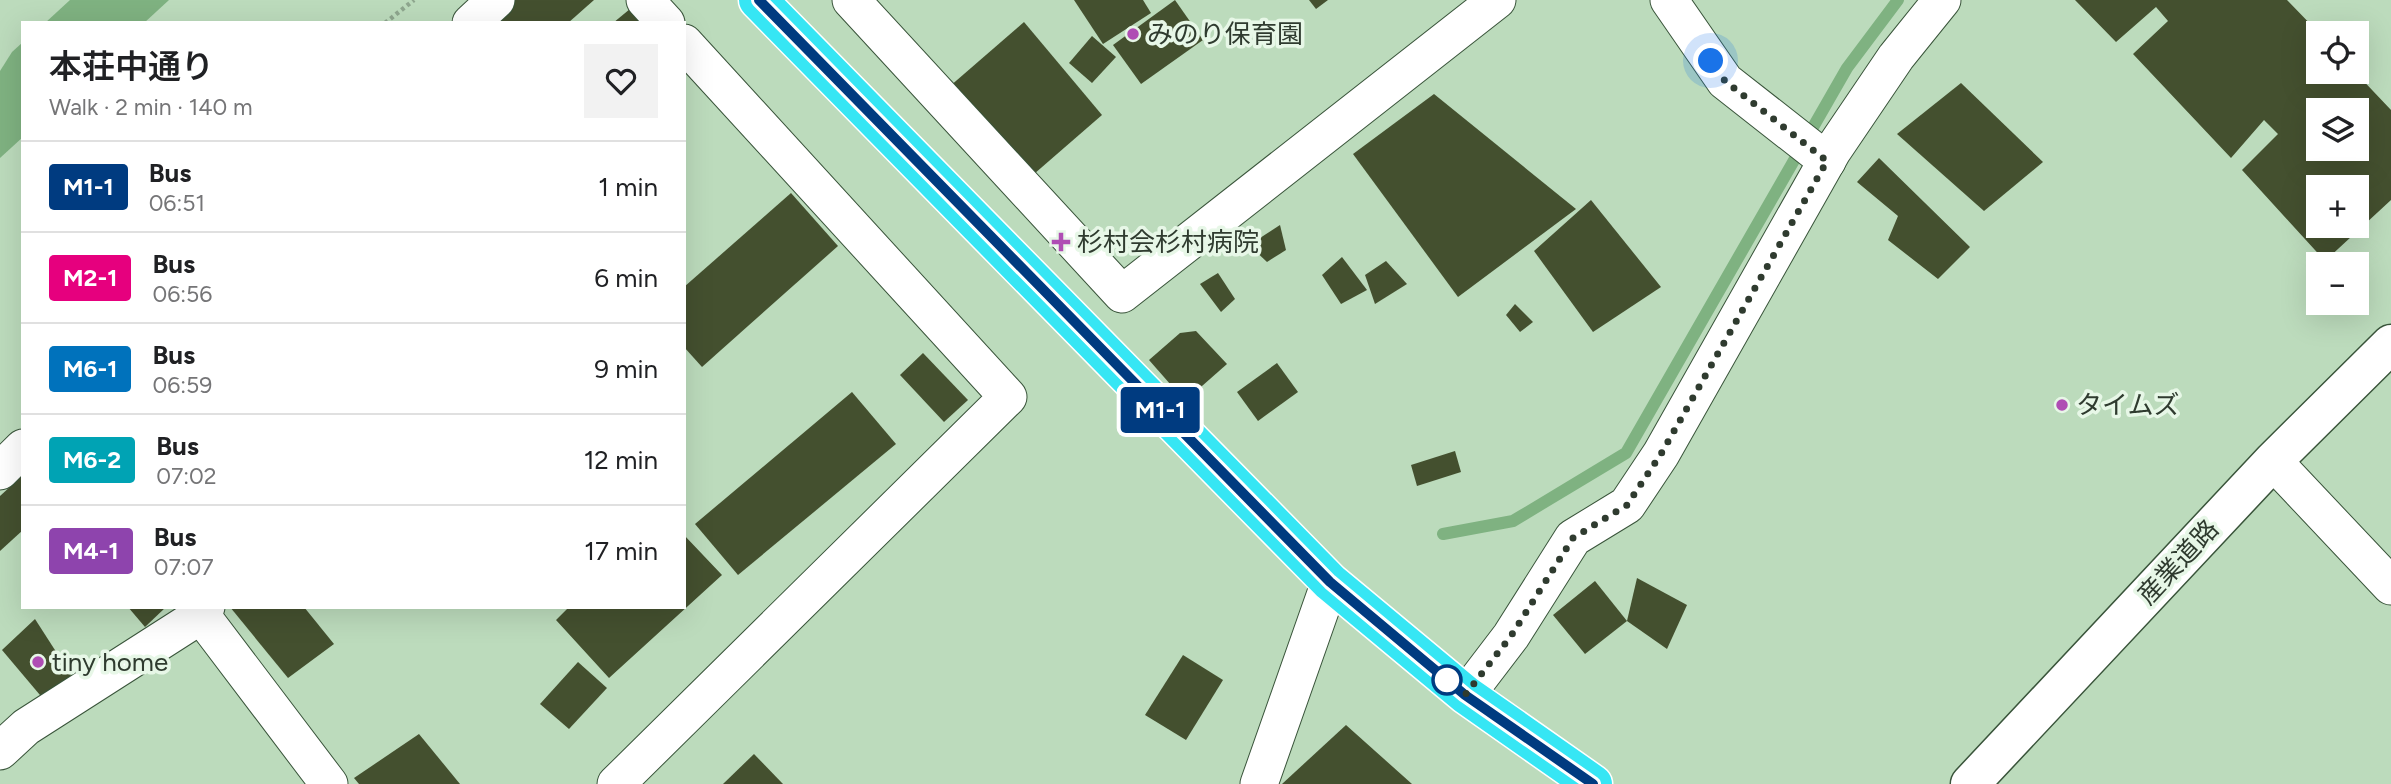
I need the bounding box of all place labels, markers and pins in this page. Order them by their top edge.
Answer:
place label: みのり保育園 [1147,18,1303,50]
marker: みのり保育園 [1125,26,1141,42]
place label: 杉村会杉村病院 [1077,226,1259,258]
marker: 杉村会杉村病院 [1051,232,1071,252]
place label: タイムズ [2076,389,2179,421]
marker: タイムズ [2054,397,2070,413]
place label: tiny home [52,646,168,678]
marker: tiny home [30,654,46,670]
unlabelled marker [1432,665,1462,695]

